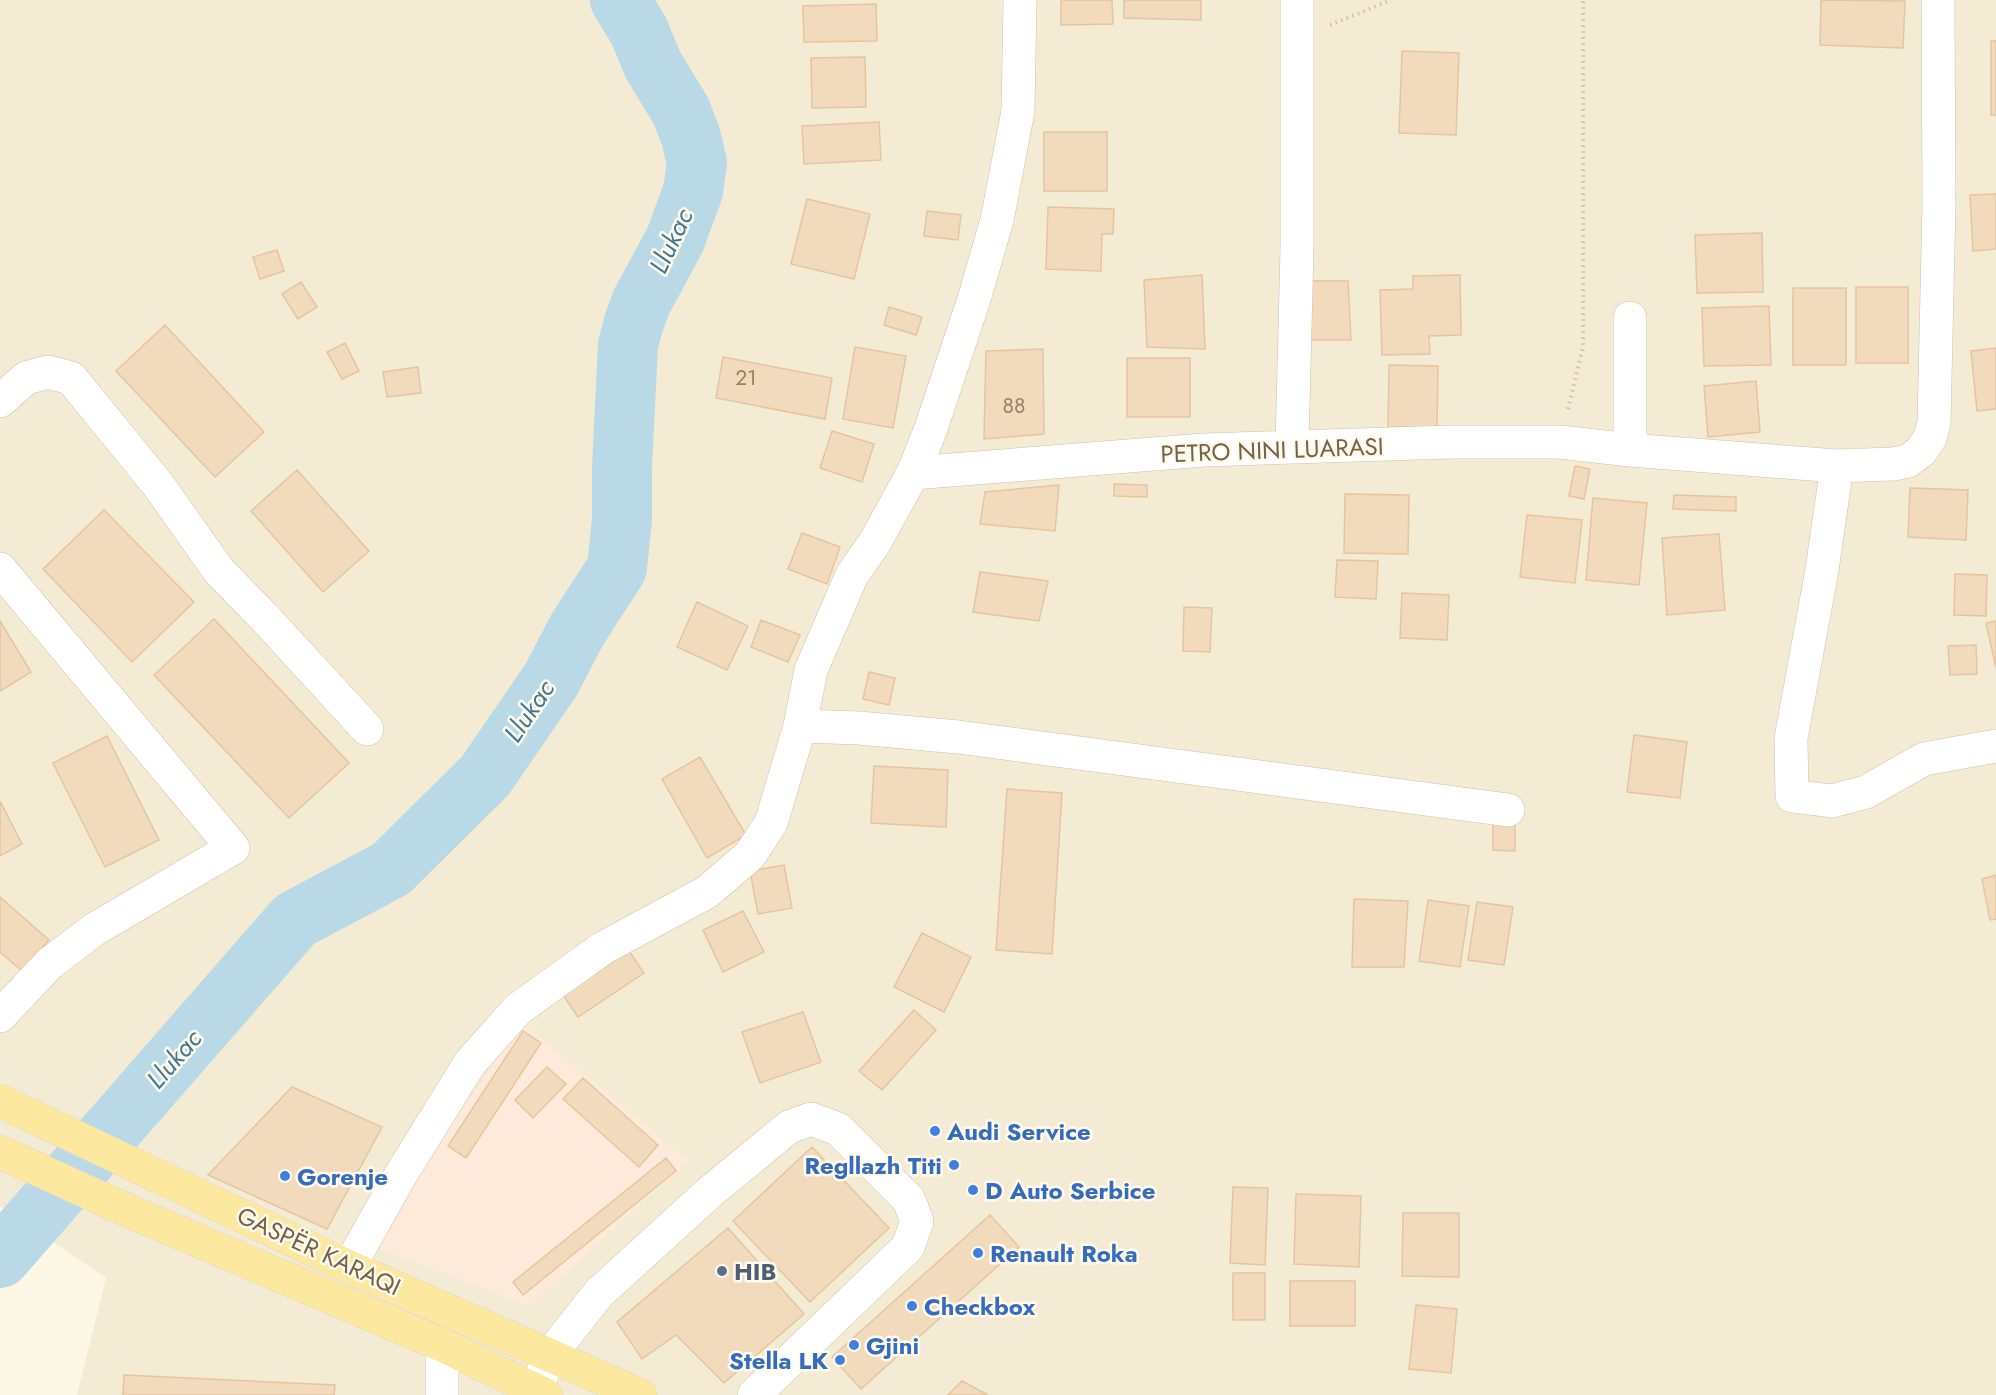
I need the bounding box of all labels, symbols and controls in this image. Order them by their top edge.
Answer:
water label: Llukac [639,201,703,280]
house number: 21 [735,363,757,393]
house number: 88 [1003,391,1025,421]
street label: PETRO NINI LUARASI [1160,429,1384,471]
water label: Llukac [494,671,564,750]
water label: Llukac [137,1020,211,1097]
place label: Audi Service [946,1114,1091,1149]
marker: Audi Service [928,1124,942,1138]
place label: Regllazh Titi [804,1148,942,1183]
marker: Regllazh Titi [947,1158,961,1172]
place label: Gorenje [297,1159,388,1194]
marker: Gorenje [278,1169,292,1183]
place label: D Auto Serbice [985,1173,1155,1208]
marker: D Auto Serbice [966,1183,980,1197]
street label: GASPËR KARAQI [232,1198,406,1304]
place label: Renault Roka [990,1236,1138,1271]
marker: Renault Roka [971,1246,985,1260]
place label: HIB [734,1254,776,1289]
marker: HIB [715,1264,729,1278]
place label: Checkbox [924,1289,1036,1324]
marker: Checkbox [905,1299,919,1313]
place label: Gjini [866,1328,919,1363]
marker: Gjini [847,1338,861,1352]
place label: Stella LK [729,1343,828,1378]
marker: Stella LK [833,1353,847,1367]

